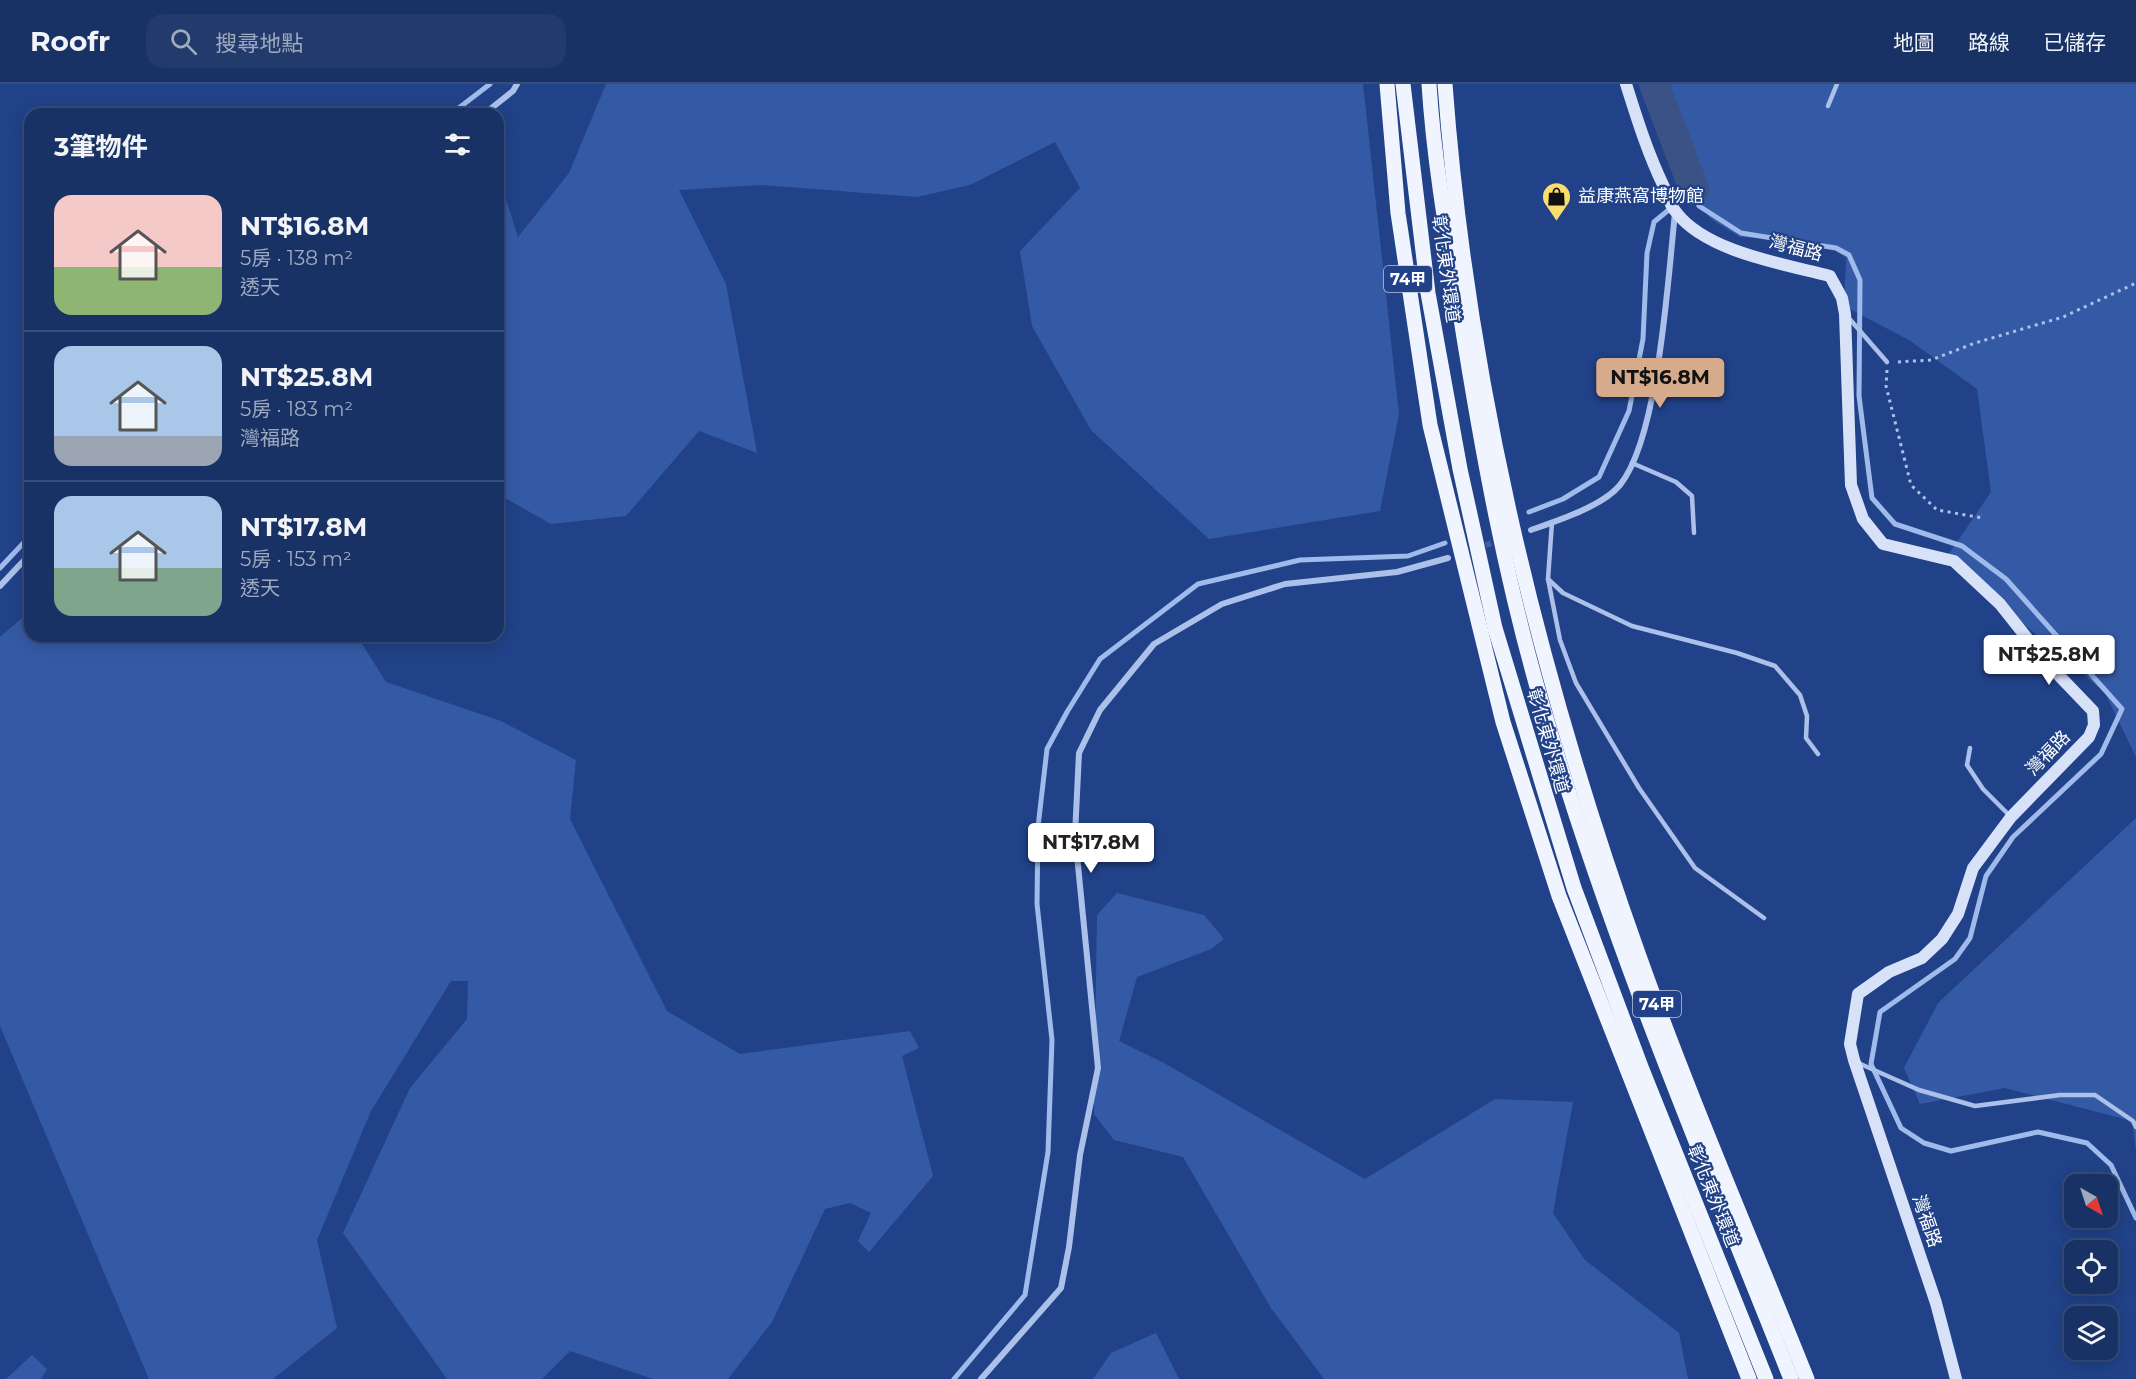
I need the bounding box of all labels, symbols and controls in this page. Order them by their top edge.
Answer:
search box [146,14,566,68]
text: Roofr [30,24,110,58]
icon: search [167,25,200,58]
text: 搜尋地點 [215,30,303,57]
text: 地圖 [1893,30,1935,55]
text: 路線 [1968,30,2010,55]
text: 已儲存 [2043,30,2106,55]
icon: filters [441,128,474,161]
text: 3筆物件 [54,131,147,163]
shop icon: 益康燕窩博物館 [1541,180,1573,222]
place label: 益康燕窩博物館 [1578,185,1704,207]
text: NT$16.8M [240,210,369,242]
street label: 彰化東外環道 [1428,214,1464,324]
icon: home [102,219,174,291]
street label: 灣福路 [1767,230,1825,266]
text: 5房 · 138 m² [240,246,353,270]
road number: 74甲 [1384,266,1432,292]
text: 透天 [240,275,280,299]
pin: NT$16.8M [1598,358,1722,409]
text: NT$25.8M [240,361,373,393]
text: NT$16.8M [1610,365,1710,389]
icon: home [102,370,174,442]
text: 5房 · 183 m² [240,397,353,421]
text: 灣福路 [240,426,300,450]
text: NT$17.8M [240,511,367,543]
icon: home [102,520,174,592]
text: 5房 · 153 m² [240,547,352,571]
text: 透天 [240,576,280,600]
pin: NT$25.8M [1987,635,2111,686]
text: NT$25.8M [1998,642,2100,666]
street label: 彰化東外環道 [1523,686,1573,796]
street label: 灣福路 [2021,726,2075,780]
pin: NT$17.8M [1029,823,1153,874]
text: NT$17.8M [1042,830,1140,854]
road number: 74甲 [1633,991,1681,1017]
street label: 彰化東外環道 [1683,1142,1743,1250]
north arrow [2064,1174,2118,1228]
map controls [2064,1174,2118,1360]
street label: 灣福路 [1908,1192,1946,1250]
button: locate [2064,1240,2118,1294]
button: layers [2064,1306,2118,1360]

